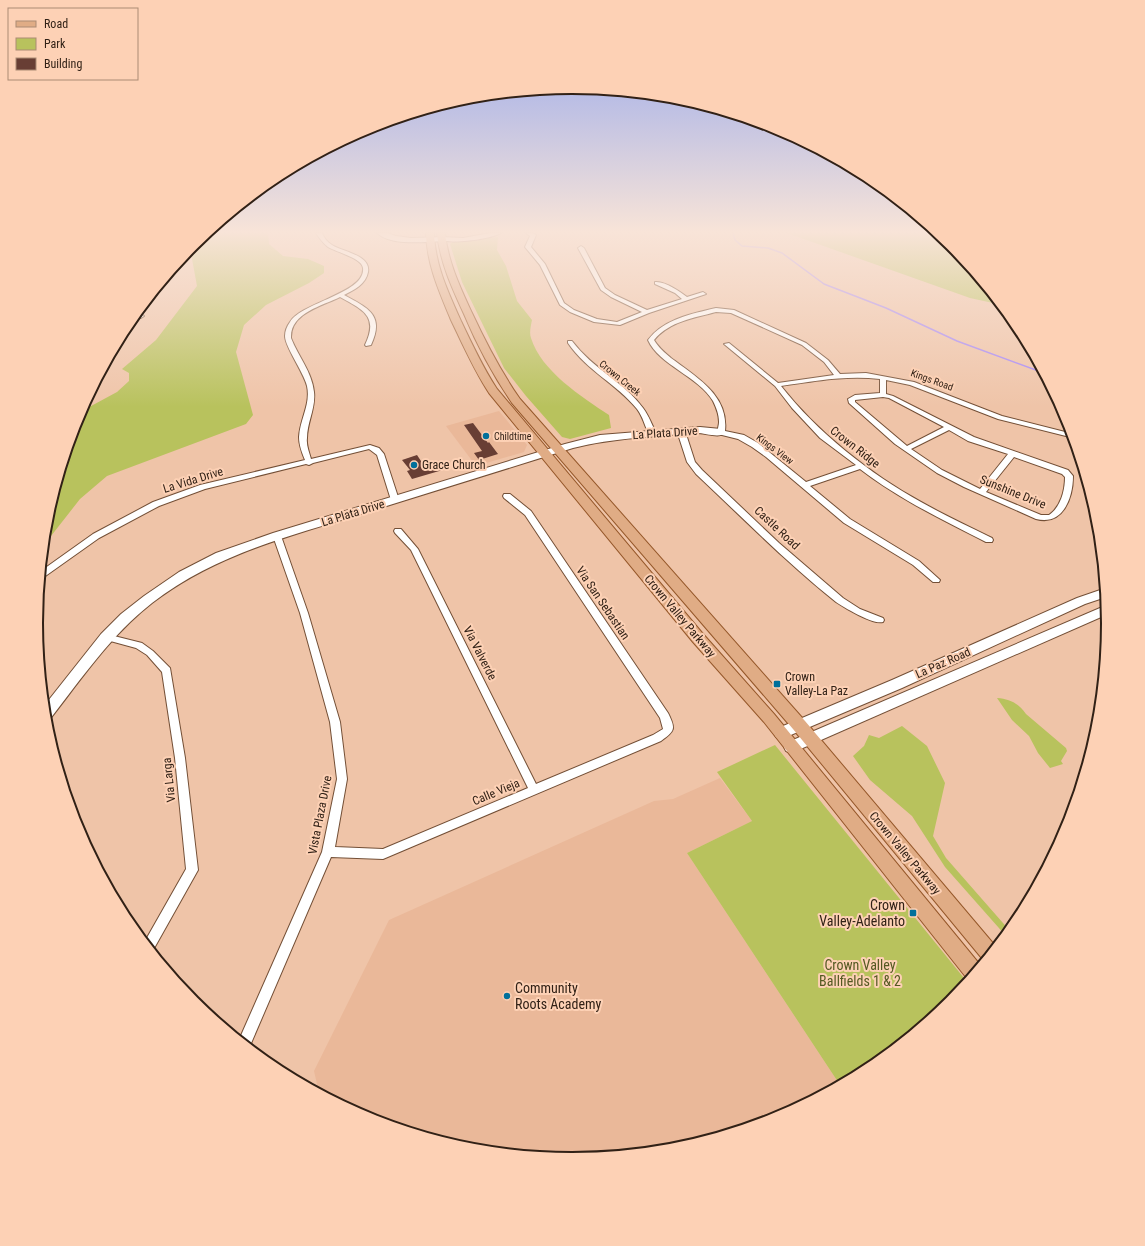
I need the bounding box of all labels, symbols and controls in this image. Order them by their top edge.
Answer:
legend [8,8,138,80]
text: Road [44,17,68,31]
text: Park [44,37,66,51]
text: Building [44,57,82,71]
street label: Crown Creek [597,358,643,398]
street label: Kings Road [909,367,955,393]
street label: Crown Ridge [827,423,883,471]
street label: La Plata Drive [632,424,698,442]
marker: Childtime [481,431,491,441]
place label: Childtime [494,431,532,442]
street label: Kings View [754,432,796,467]
place label: Grace Church [422,458,486,472]
marker: Grace Church [409,460,419,470]
street label: La Vida Drive [161,464,225,496]
street label: Sunshine Drive [978,472,1048,512]
street label: La Plata Drive [320,497,387,529]
street label: Castle Road [751,504,803,553]
street label: Via San Sebastian [573,564,633,642]
street label: Crown Valley Parkway [641,572,719,660]
street label: Via Valverde [460,624,500,683]
street label: La Paz Road [913,645,973,681]
place label: Crown Valley-La Paz [785,670,848,698]
marker: Crown Valley-La Paz [772,679,782,689]
street label: Via Larga [160,757,178,803]
street label: Vista Plaza Drive [306,774,335,856]
street label: Calle Vieja [470,776,522,808]
street label: Crown Valley Parkway [866,809,944,897]
place label: Crown Valley-Adelanto [819,897,905,929]
marker: Crown Valley-Adelanto [908,908,918,918]
park label: Crown Valley Ballfields 1 & 2 [819,957,901,989]
place label: Community Roots Academy [515,980,602,1012]
marker: Community Roots Academy [502,991,512,1001]

